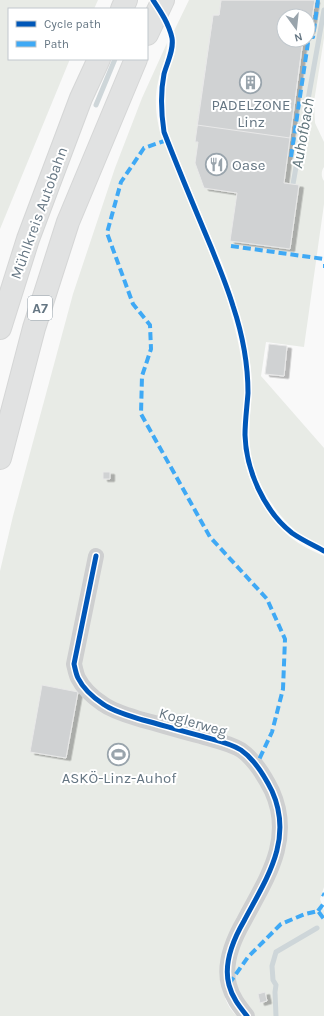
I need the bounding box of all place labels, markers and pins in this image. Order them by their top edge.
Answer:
building icon: PADELZONE Linz [238,69,264,95]
place label: PADELZONE Linz [212,96,290,131]
restaurant icon: Oase [203,152,229,178]
place label: Oase [232,156,266,174]
sports icon: ASKÖ-Linz-Auhof [106,742,132,768]
place label: ASKÖ-Linz-Auhof [62,769,177,787]

